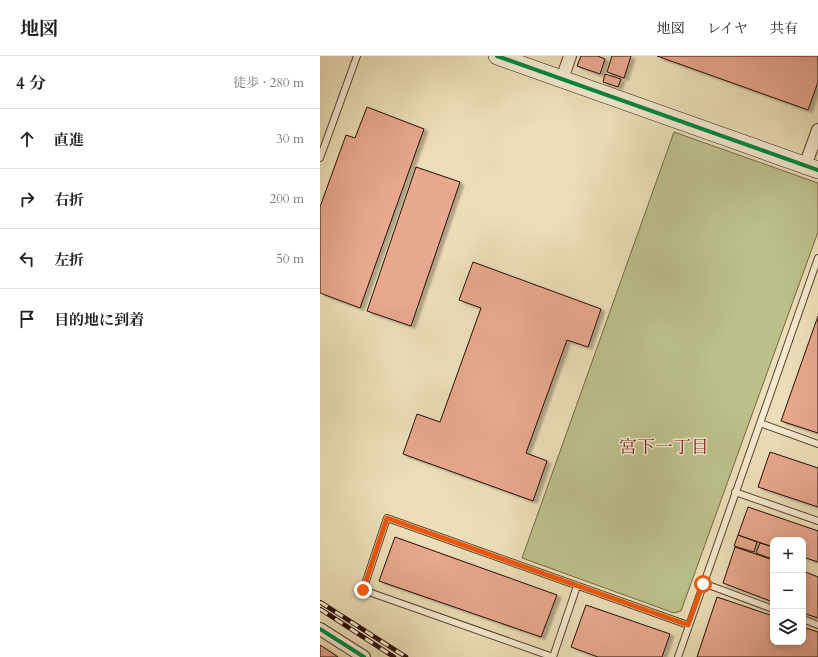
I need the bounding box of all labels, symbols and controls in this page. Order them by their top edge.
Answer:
text: 地図 [20,16,58,42]
text: 地図 [657,19,685,38]
text: レイヤ [707,19,748,38]
text: 共有 [770,19,798,38]
text: 4 分 [16,72,46,95]
text: 徒歩 · 280 m [233,74,304,92]
icon: ahead [16,128,38,150]
text: 直進 [54,130,84,150]
text: 30 m [276,130,304,148]
icon: right [16,188,38,210]
text: 右折 [54,190,84,210]
text: 200 m [270,190,304,208]
icon: left [16,248,38,270]
text: 左折 [54,250,84,270]
text: 50 m [276,250,304,268]
icon: arrive [16,308,38,330]
text: 目的地に到着 [54,310,144,330]
district label: 宮下一丁目 [619,435,709,460]
map controls [770,537,806,645]
button: + [770,537,806,573]
button: − [770,573,806,609]
route start [694,575,712,593]
route end [354,581,372,599]
button: layers [770,609,806,645]

